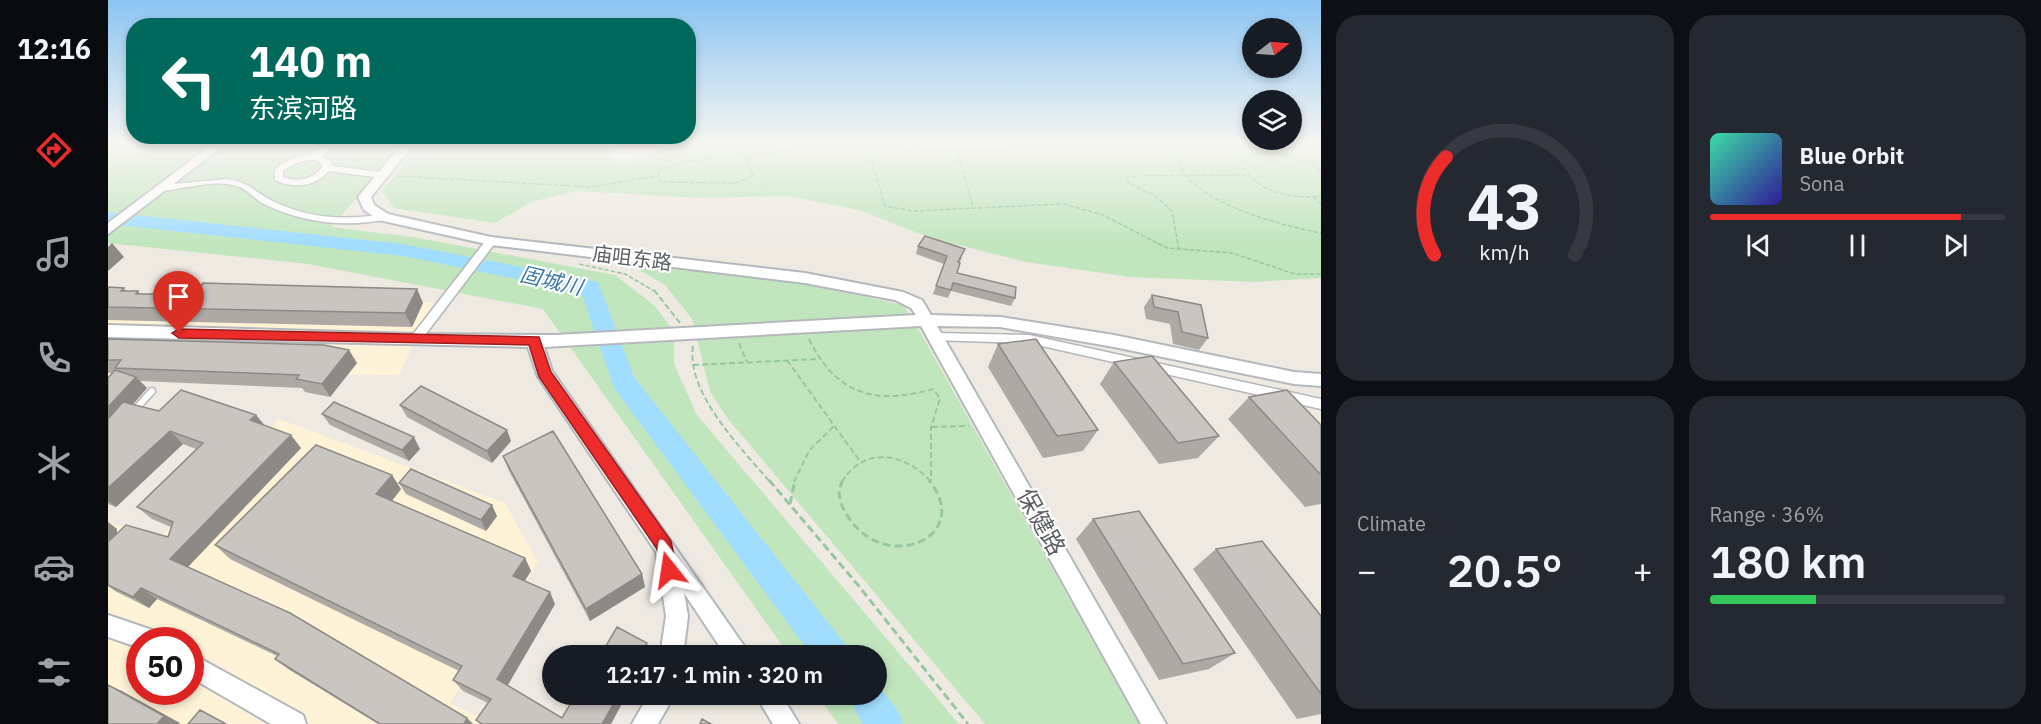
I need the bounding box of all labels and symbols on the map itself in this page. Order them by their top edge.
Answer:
north arrow [1242,18,1302,78]
street label: 庙咀东路 [591,239,673,276]
water label: 固城川 [517,259,587,301]
pin [153,271,204,333]
street label: 保健路 [1010,482,1073,561]
position arrow [637,538,701,602]
speed limit sign: 50 [126,627,204,705]

